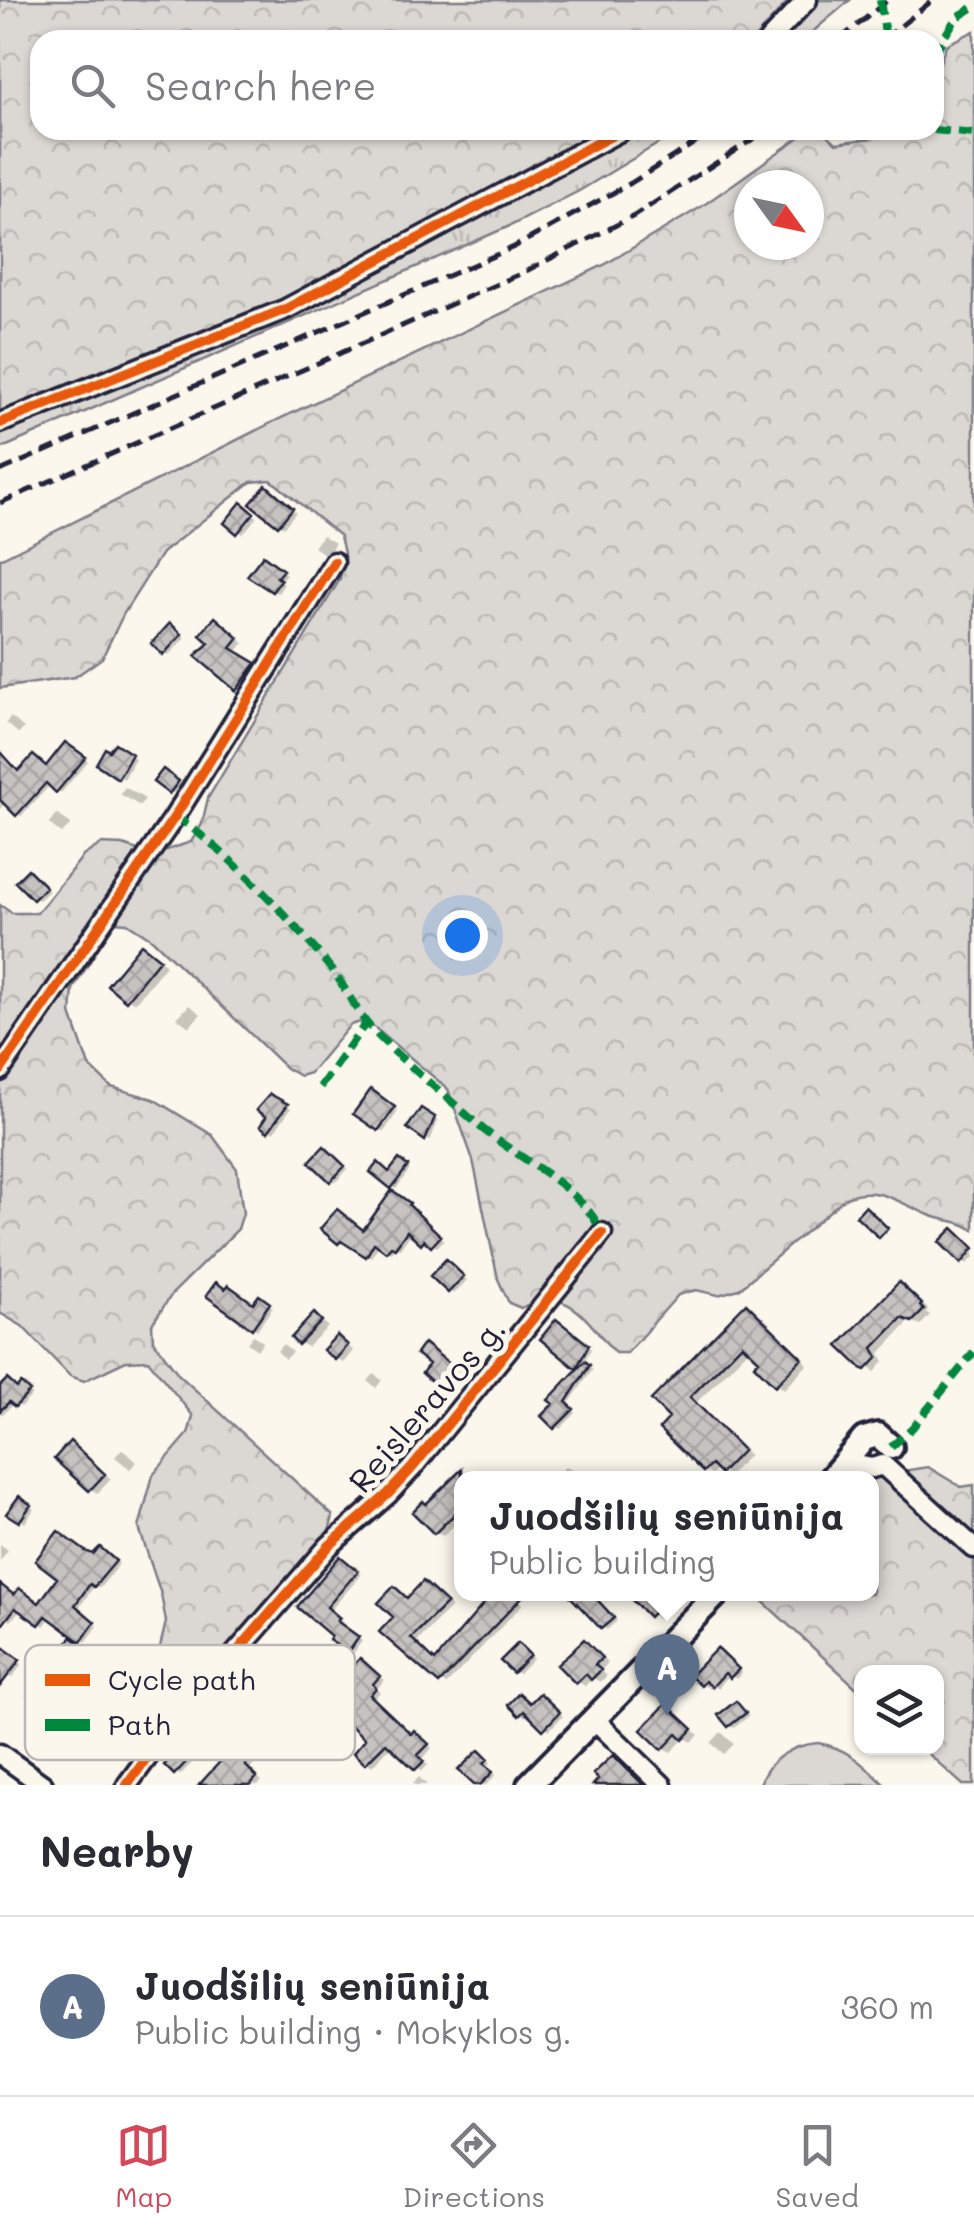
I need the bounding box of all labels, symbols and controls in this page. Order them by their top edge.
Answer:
search box [30,30,944,140]
icon: search [65,58,120,113]
text: Search here [145,60,376,110]
north arrow [734,170,824,260]
your location [437,910,488,961]
street label: Reisleravos g. [338,1307,514,1501]
popup [454,1471,879,1601]
text: Juodšilių seniūnija [489,1490,844,1540]
text: Public building [489,1540,715,1582]
pin: A [634,1634,700,1716]
legend [25,1645,355,1760]
text: Cycle path [108,1661,255,1697]
map controls [854,1665,944,1755]
button: layers [854,1665,944,1755]
text: Path [108,1706,171,1742]
text: Nearby [40,1823,194,1878]
text: Juodšilių seniūnija [135,1960,490,2010]
text: A [61,1985,84,2027]
text: 360 m [840,1985,934,2027]
text: Public building · Mokyklos g. [135,2010,572,2052]
tab: Map [115,2118,172,2214]
tab: Directions [403,2118,545,2214]
tab: Saved [776,2118,859,2214]

